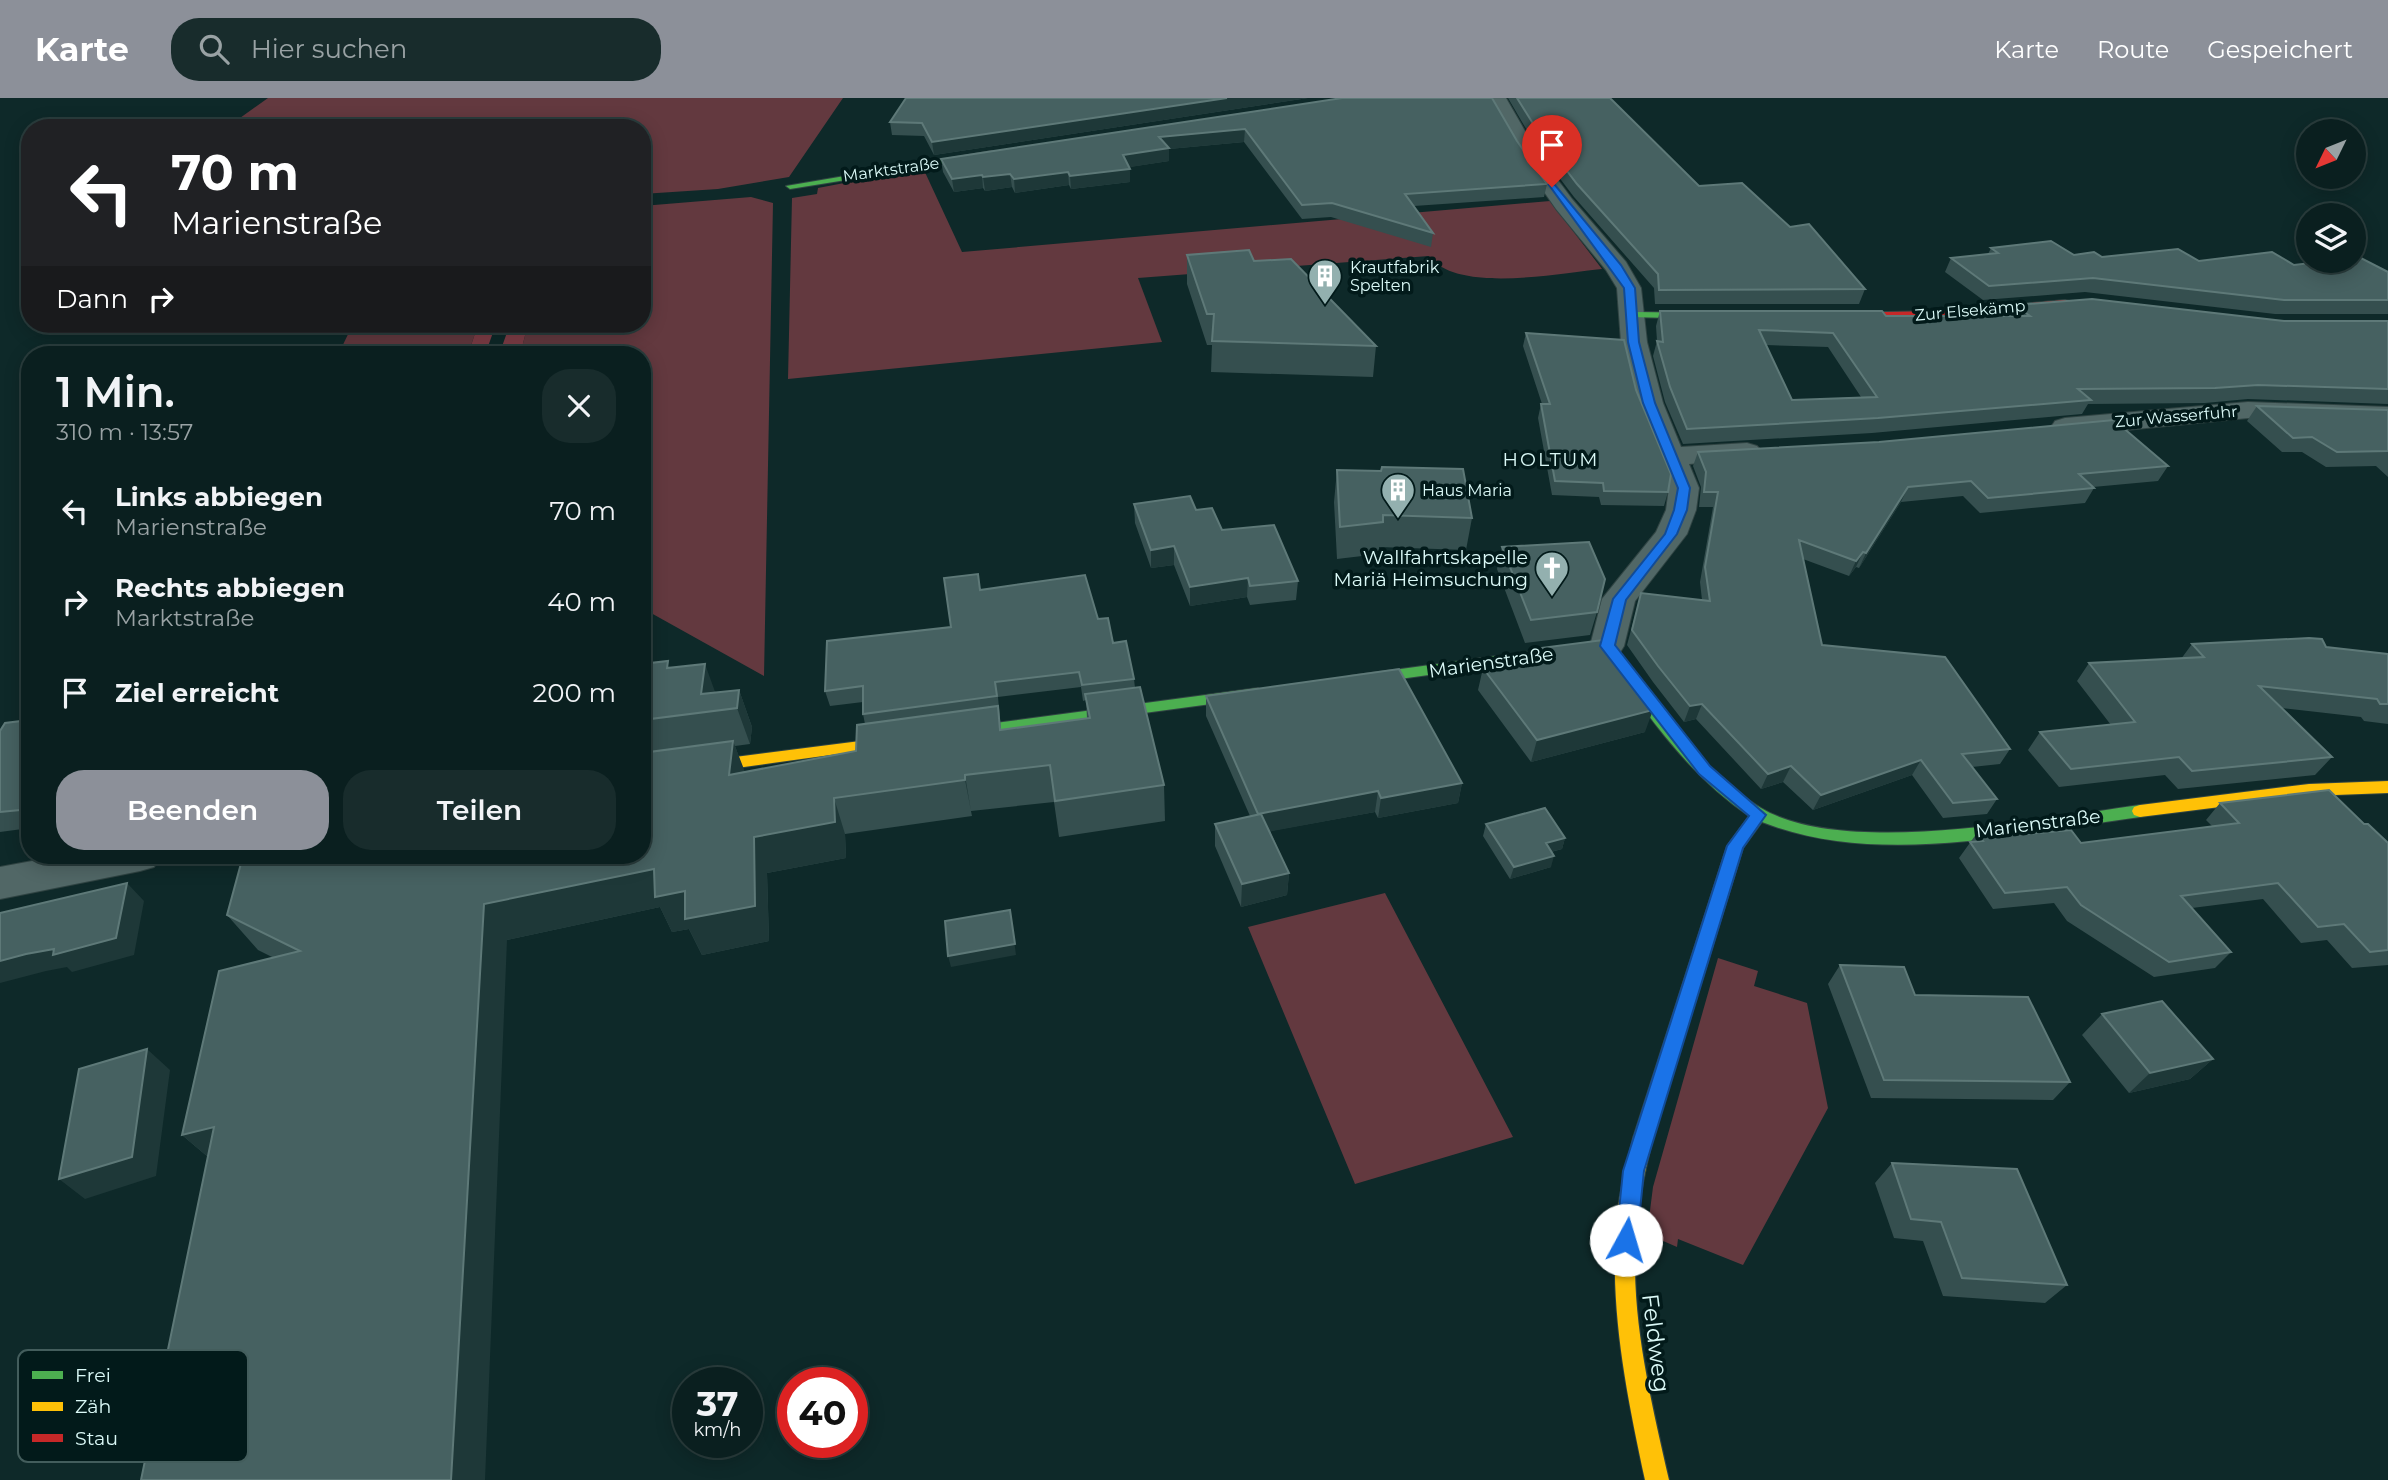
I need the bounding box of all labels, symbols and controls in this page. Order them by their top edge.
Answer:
search box [171,18,661,81]
text: Karte [35,29,129,69]
icon: search [195,30,233,68]
text: Hier suchen [251,33,407,65]
text: Karte [1994,35,2059,64]
text: Route [2097,35,2169,64]
text: Gespeichert [2207,35,2353,64]
pin [1522,115,1582,187]
north arrow [2296,119,2366,189]
map controls [2296,119,2366,273]
icon: arrive [1533,126,1571,164]
text: 70 m [171,143,299,202]
icon: left [56,147,147,238]
street label: Marktstraße [842,153,940,186]
text: Marienstraße [171,203,382,242]
button: layers [2296,203,2366,273]
building icon: Krautfabrik Spelten [1306,257,1344,306]
place label: Krautfabrik Spelten [1350,258,1440,295]
icon: right [142,280,180,318]
text: Dann [56,283,128,315]
street label: Zur Elsekämp [1914,296,2026,325]
text: 1 Min. [56,366,175,418]
button: close [542,369,616,443]
street label: Zur Wasserfuhr [2114,402,2238,431]
text: 310 m · 13:57 [56,418,193,446]
district label: HOLTUM [1503,448,1599,471]
building icon: Haus Maria [1379,471,1417,520]
text: Links abbiegen [115,481,323,513]
place label: Haus Maria [1422,481,1512,500]
icon: left [56,492,94,530]
text: 70 m [550,495,616,527]
text: Marienstraße [115,513,267,541]
place label: Wallfahrtskapelle Mariä Heimsuchung [1334,546,1528,591]
church icon: Wallfahrtskapelle Mariä Heimsuchung [1533,549,1571,598]
text: Rechts abbiegen [115,572,345,604]
icon: right [56,583,94,621]
text: 40 m [547,586,616,618]
text: Marktstraße [115,604,254,632]
street label: Marienstraße [1427,642,1555,683]
icon: arrive [56,674,94,712]
text: Ziel erreicht [115,677,279,709]
text: 200 m [532,677,616,709]
button: Beenden [56,770,329,850]
button: Teilen [343,770,616,850]
street label: Marienstraße [1974,804,2102,843]
position arrow [1589,1203,1663,1277]
street label: Feldweg [1636,1292,1676,1394]
legend [18,1350,248,1462]
text: Frei [75,1364,111,1387]
speed limit sign: 40 [777,1367,868,1458]
text: 37 [696,1382,739,1425]
text: Zäh [75,1395,111,1418]
text: km/h [693,1419,742,1441]
text: Stau [75,1427,118,1450]

